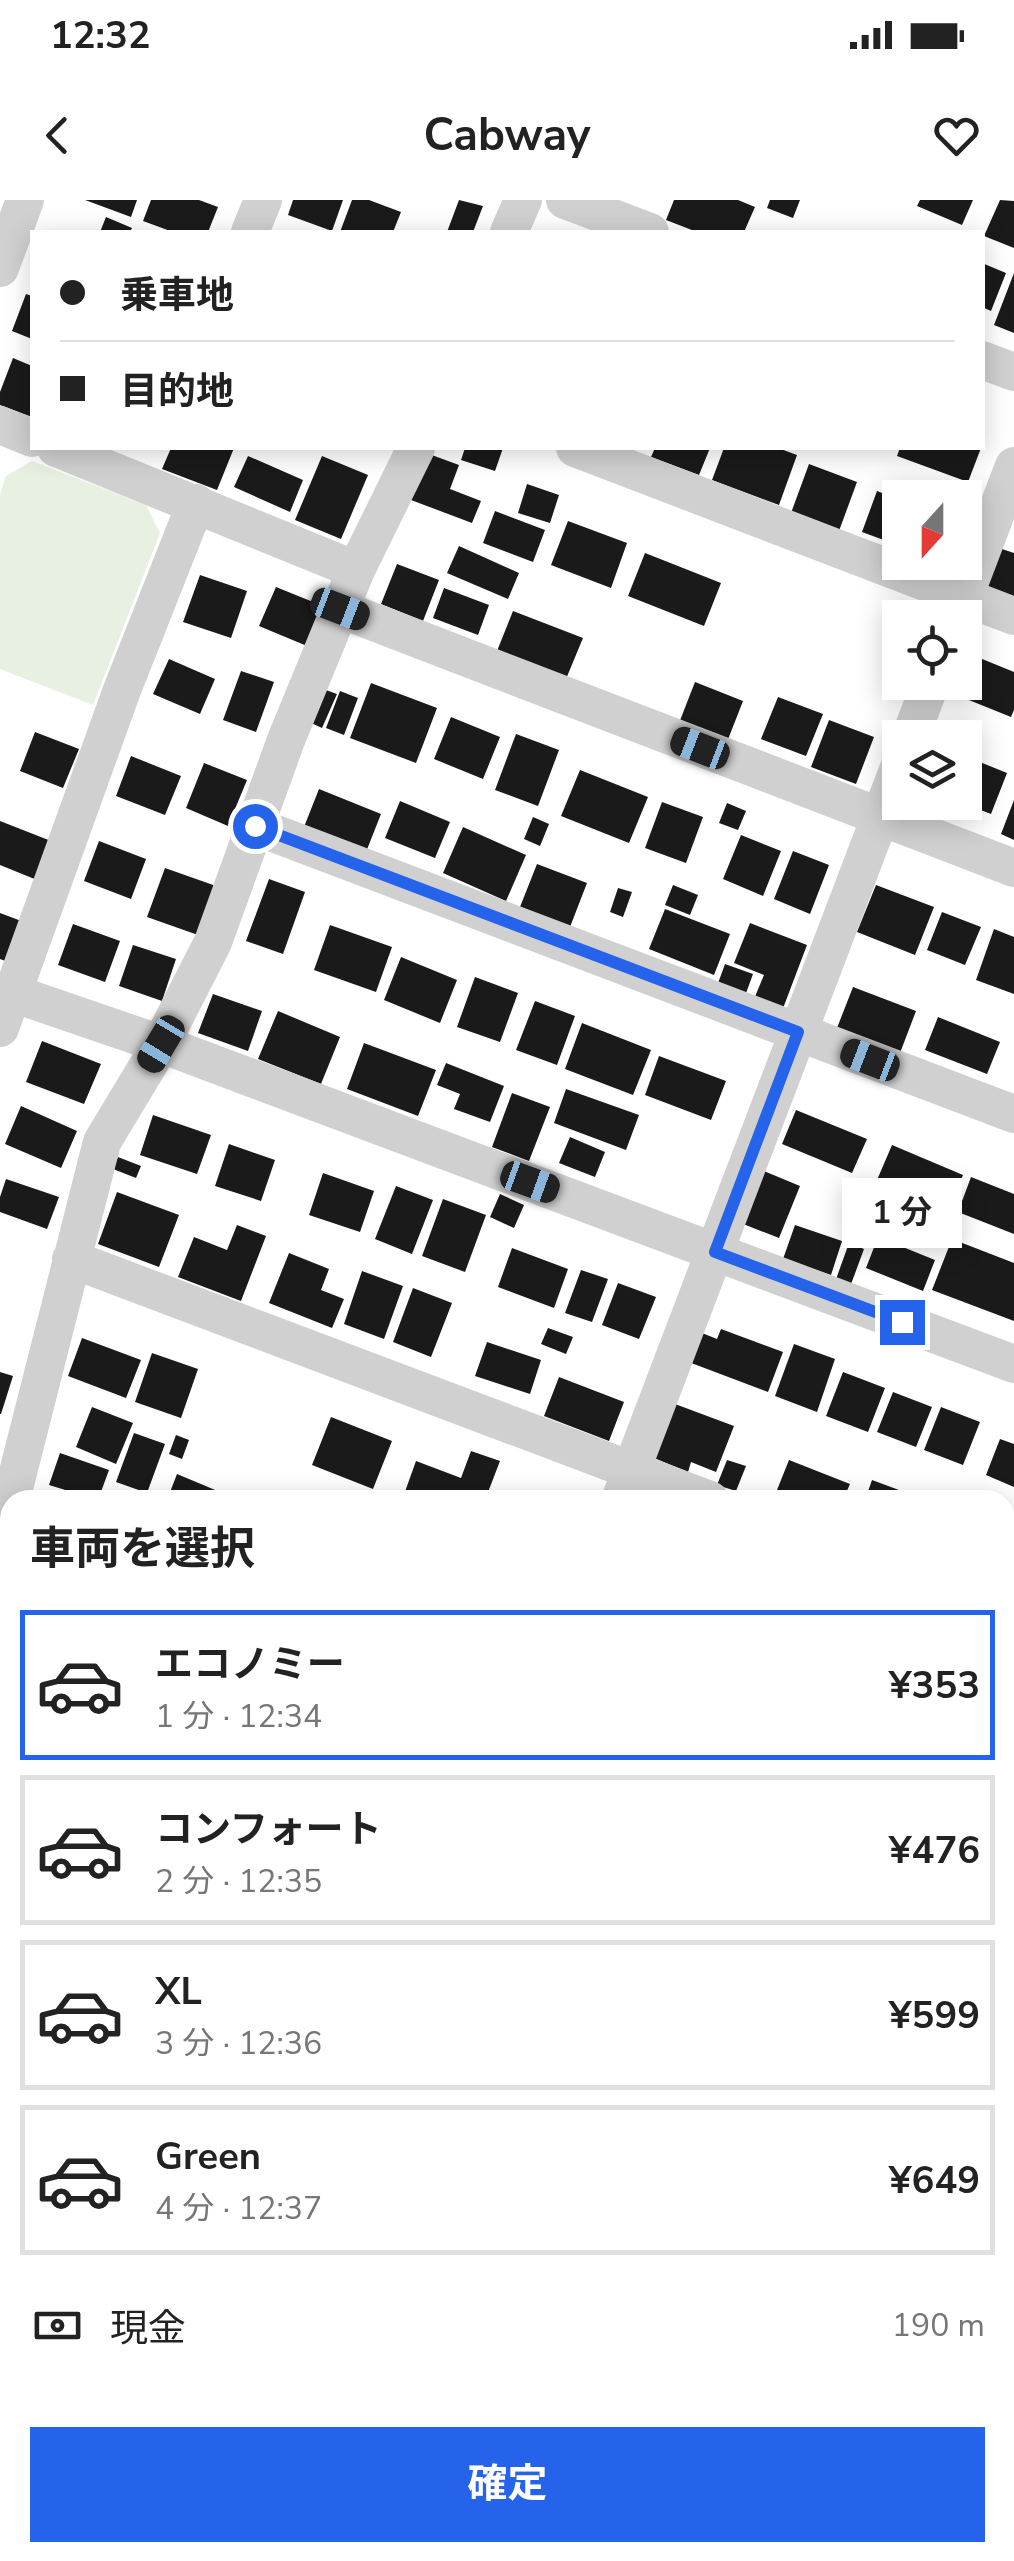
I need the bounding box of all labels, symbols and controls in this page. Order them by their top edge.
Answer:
text: 12:32 [50,10,151,61]
text: Cabway [424,105,590,166]
icon: back [30,108,85,163]
icon: heart [929,108,984,163]
text: 乗車地 [120,270,234,321]
text: 目的地 [120,366,234,417]
north arrow [882,480,982,580]
map controls [882,480,982,820]
car [307,584,373,634]
button: locate [882,600,982,700]
button: layers [882,720,982,820]
car [667,723,733,773]
route start [233,804,278,849]
car [133,1011,189,1077]
car [837,1035,903,1085]
car [497,1158,563,1206]
callout: 1 分 [842,1177,962,1247]
text: 1 分 [872,1191,932,1234]
route end [880,1300,925,1345]
text: 車両を選択 [30,1519,255,1580]
text: エコノミー [155,1639,345,1690]
icon: car [35,1640,125,1730]
text: ¥353 [889,1660,980,1711]
text: 1 分 · 12:34 [155,1695,322,1738]
text: コンフォート [155,1804,382,1855]
icon: car [35,1805,125,1895]
text: ¥476 [889,1825,980,1876]
text: 2 分 · 12:35 [155,1860,322,1903]
text: XL [155,1966,202,2017]
icon: car [35,1970,125,2060]
text: ¥599 [889,1990,980,2041]
text: 3 分 · 12:36 [155,2022,322,2065]
text: Green [155,2131,261,2182]
icon: car [35,2135,125,2225]
text: ¥649 [889,2155,980,2206]
text: 4 分 · 12:37 [155,2187,322,2230]
icon: cash [30,2298,85,2353]
text: 現金 [110,2303,186,2354]
text: 190 m [892,2304,985,2347]
button: 確定 [30,2427,985,2542]

